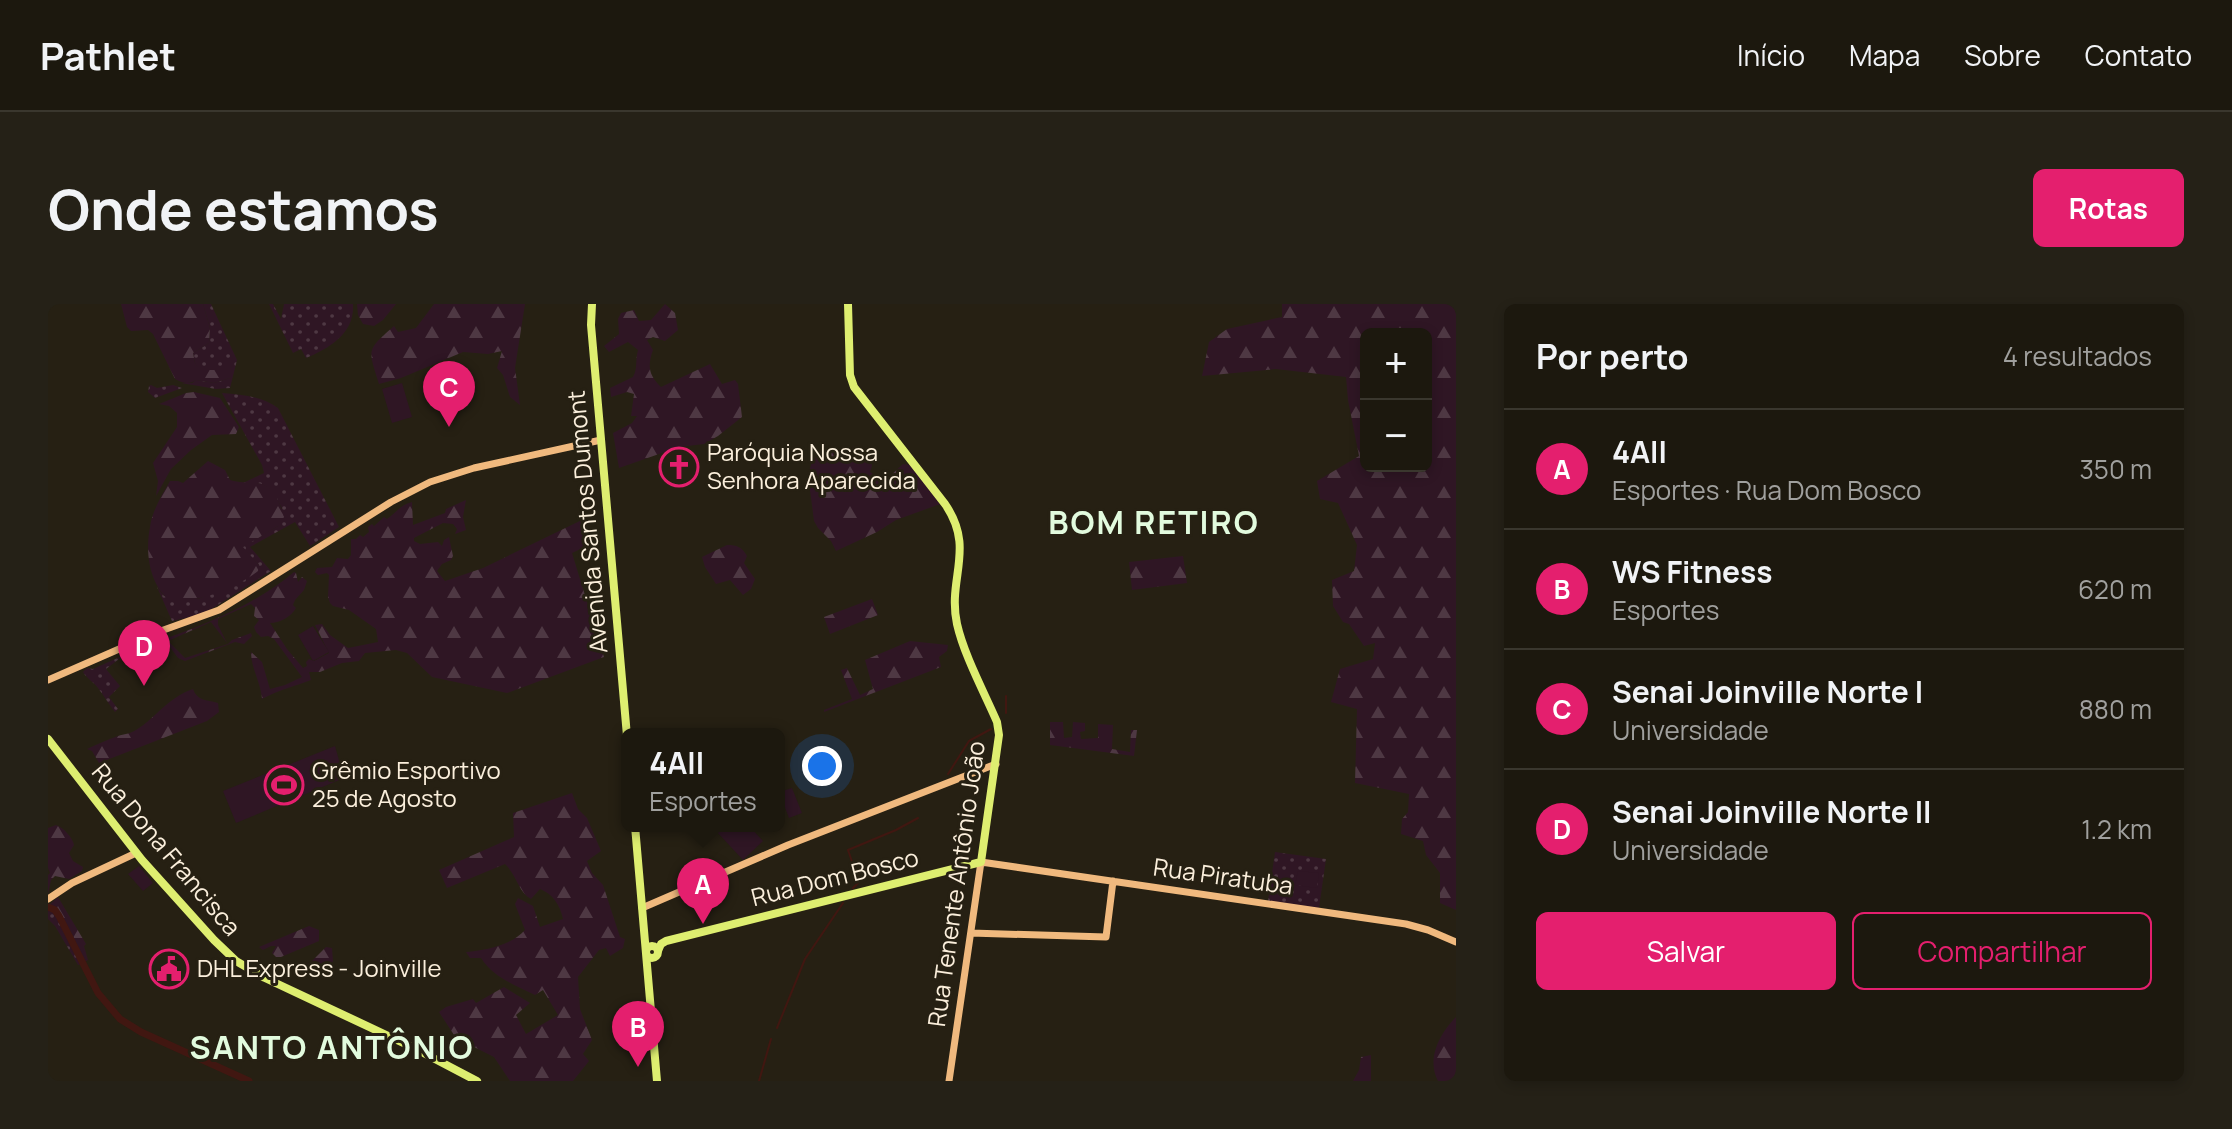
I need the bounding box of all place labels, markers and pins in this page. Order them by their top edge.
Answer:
pin: C [423,361,475,427]
place label: Paróquia Nossa Senhora Aparecida [707,435,916,496]
church icon: Paróquia Nossa Senhora Aparecida [658,446,700,488]
pin: D [118,620,170,686]
place label: Grêmio Esportivo 25 de Agosto [312,753,501,814]
sports icon: Grêmio Esportivo 25 de Agosto [263,764,305,806]
pin: A [677,858,729,924]
public building icon: DHL Express - Joinville [148,948,190,990]
place label: DHL Express - Joinville [197,951,441,984]
pin: B [612,1001,664,1067]

